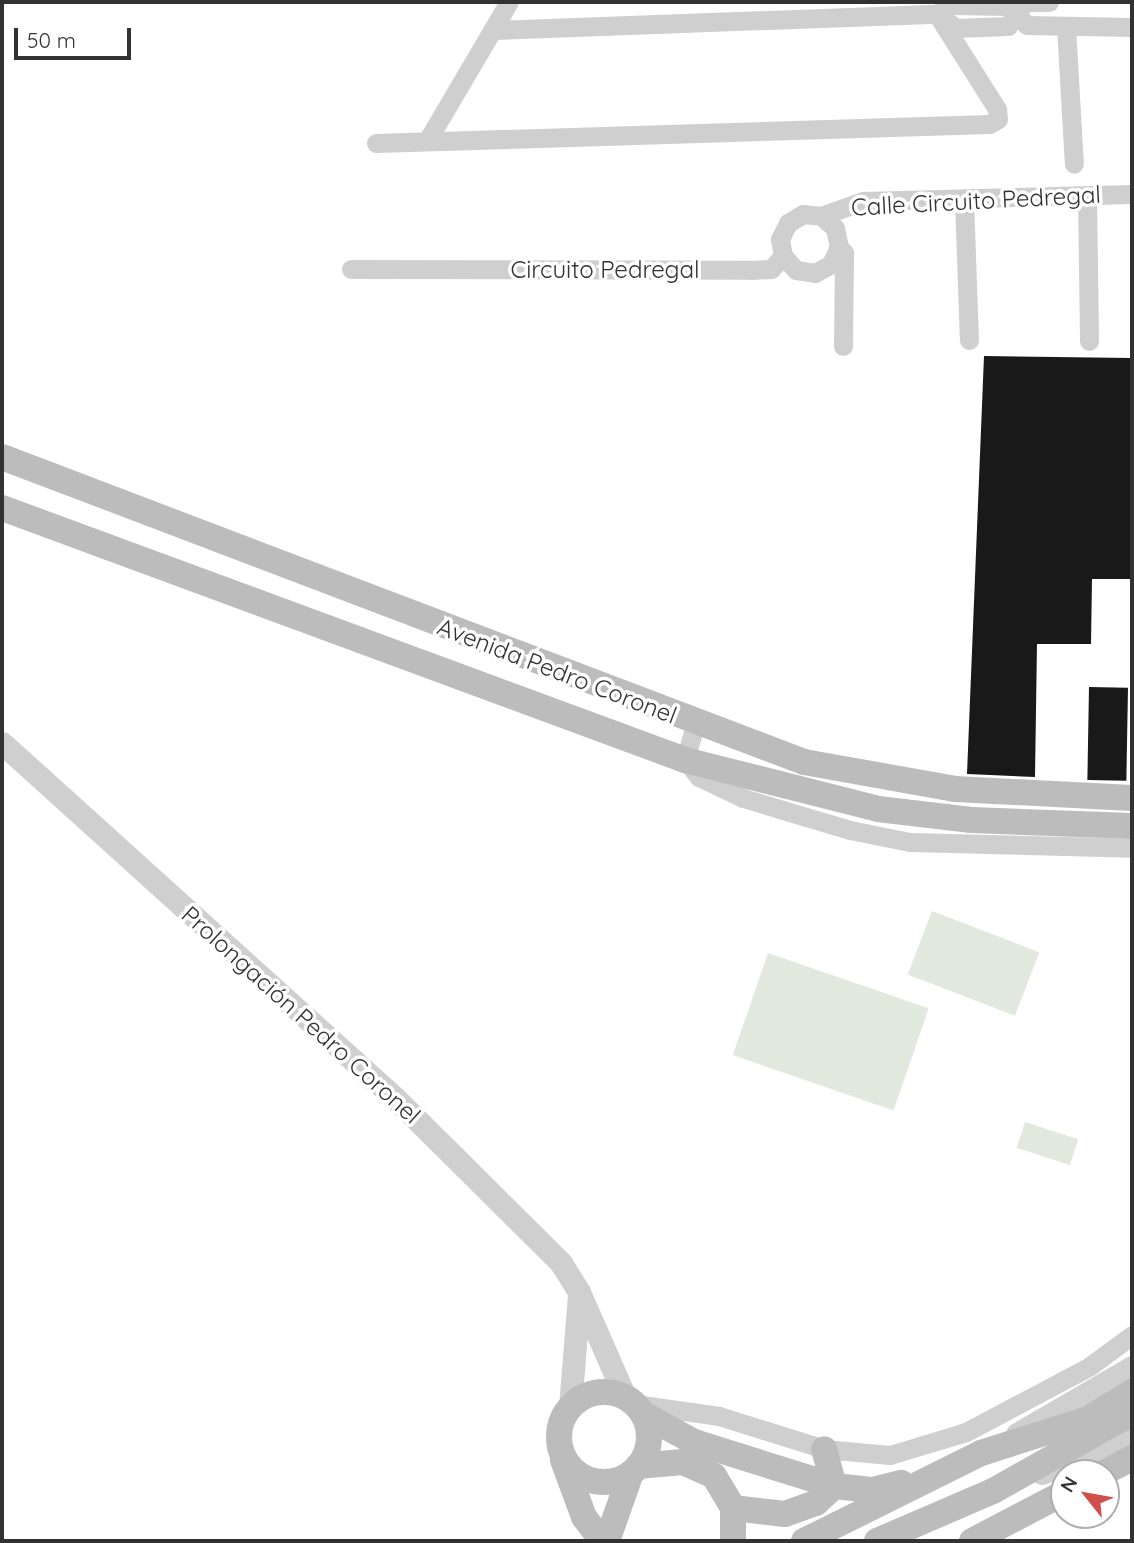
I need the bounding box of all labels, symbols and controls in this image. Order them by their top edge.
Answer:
scale bar [18,14,135,58]
text: 50 m [27,27,76,53]
street label: Calle Circuito Pedregal [850,180,1102,222]
street label: Circuito Pedregal [510,256,700,284]
street label: Avenida Pedro Coronel [433,612,681,730]
street label: Prolongación Pedro Coronel [176,900,426,1130]
north arrow [1050,1459,1120,1529]
text: N [1055,1472,1083,1496]

